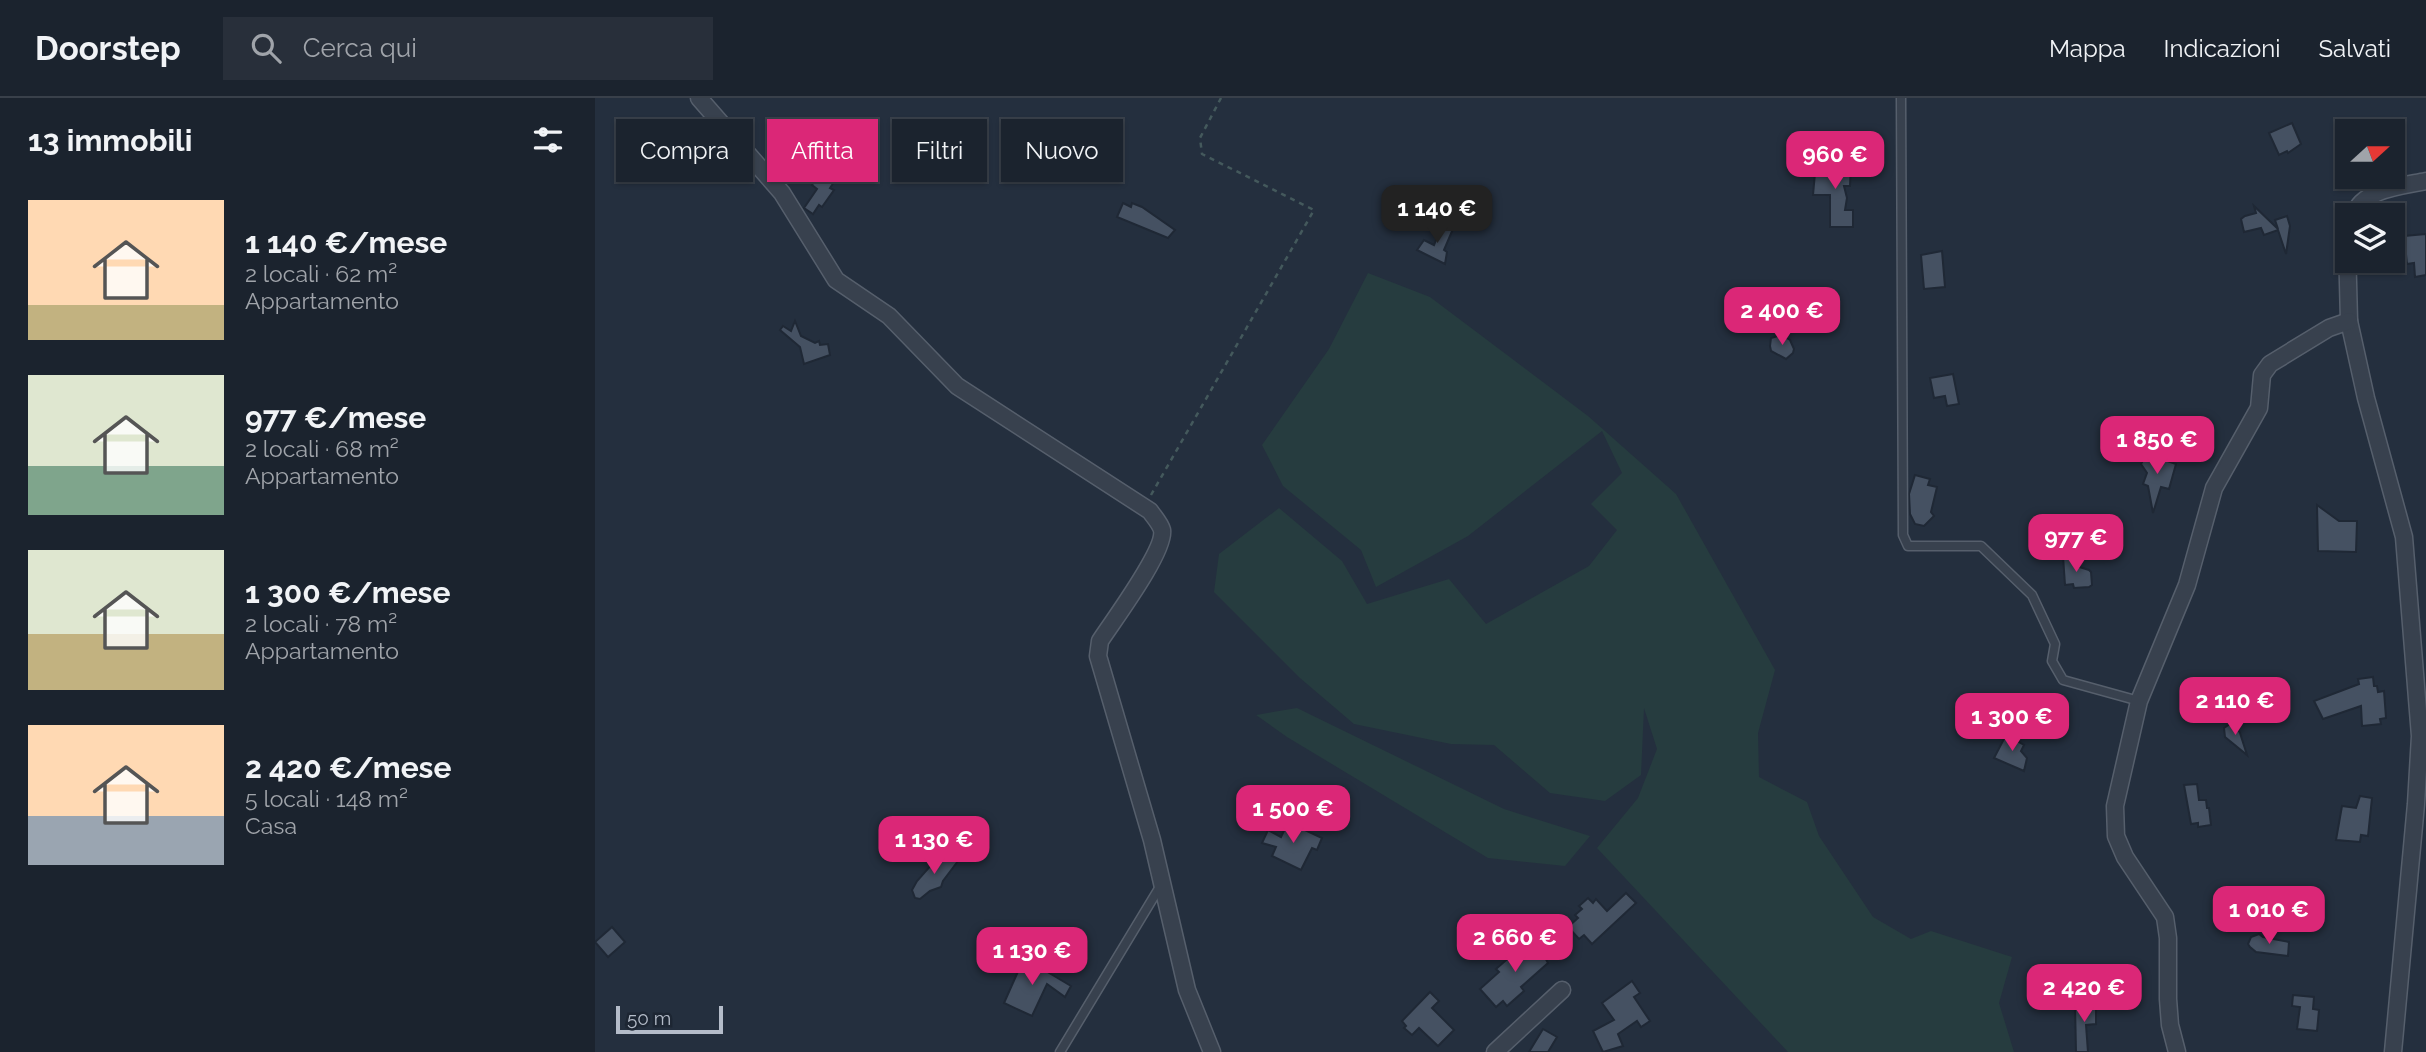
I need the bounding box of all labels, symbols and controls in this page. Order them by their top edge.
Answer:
search box [223,17,713,80]
text: Doorstep [35,29,181,68]
icon: search [247,29,285,67]
text: Cerca qui [303,33,417,63]
text: Mappa [2049,34,2126,63]
text: Indicazioni [2164,34,2281,63]
text: Salvati [2319,34,2391,63]
chip: Compra [616,119,753,182]
chip: Affitta [767,119,878,182]
chip: Filtri [892,119,987,182]
chip: Nuovo [1001,119,1123,182]
north arrow [2335,119,2405,189]
map controls [2335,119,2405,273]
icon: filters [529,121,567,159]
text: 13 immobili [28,123,192,158]
pin: 960 € [1786,132,1884,191]
text: 960 € [1802,140,1868,167]
pin: 1 140 € [1372,186,1502,245]
text: 1 140 € [1397,194,1477,221]
button: layers [2335,203,2405,273]
text: 1 140 €/mese [245,225,447,260]
icon: home [84,228,168,312]
text: 2 locali · 62 m² [245,260,397,287]
text: Appartamento [245,287,399,314]
pin: 2 400 € [1717,288,1847,347]
text: 2 400 € [1740,296,1824,323]
text: 977 €/mese [245,400,426,435]
icon: home [84,403,168,487]
pin: 1 850 € [2092,416,2222,476]
text: 1 850 € [2116,425,2198,452]
text: 2 locali · 68 m² [245,435,399,462]
text: Appartamento [245,462,399,489]
pin: 977 € [2027,514,2125,574]
text: 977 € [2044,523,2108,550]
text: 1 300 €/mese [245,575,450,610]
icon: home [84,578,168,662]
text: 2 locali · 78 m² [245,610,397,637]
text: Appartamento [245,637,399,664]
pin: 2 110 € [2170,678,2300,737]
text: 2 110 € [2195,686,2275,713]
pin: 1 300 € [1947,694,2077,753]
text: 1 300 € [1971,702,2053,729]
text: 2 420 €/mese [245,750,451,785]
icon: home [84,753,168,837]
text: 5 locali · 148 m² [245,785,408,812]
pin: 1 500 € [1228,786,1358,845]
text: 1 500 € [1252,794,1334,821]
text: Casa [245,812,297,839]
pin: 1 130 € [869,816,999,876]
text: 1 130 € [894,825,974,852]
pin: 1 010 € [2204,886,2334,946]
text: 1 010 € [2229,895,2309,922]
pin: 2 660 € [1450,914,1580,974]
text: 2 660 € [1473,923,1557,950]
pin: 1 130 € [967,928,1097,987]
text: 1 130 € [992,936,1072,963]
pin: 2 420 € [2019,964,2149,1024]
text: 2 420 € [2043,973,2125,1000]
scale bar [616,1003,723,1035]
text: 50 m [627,1007,671,1029]

